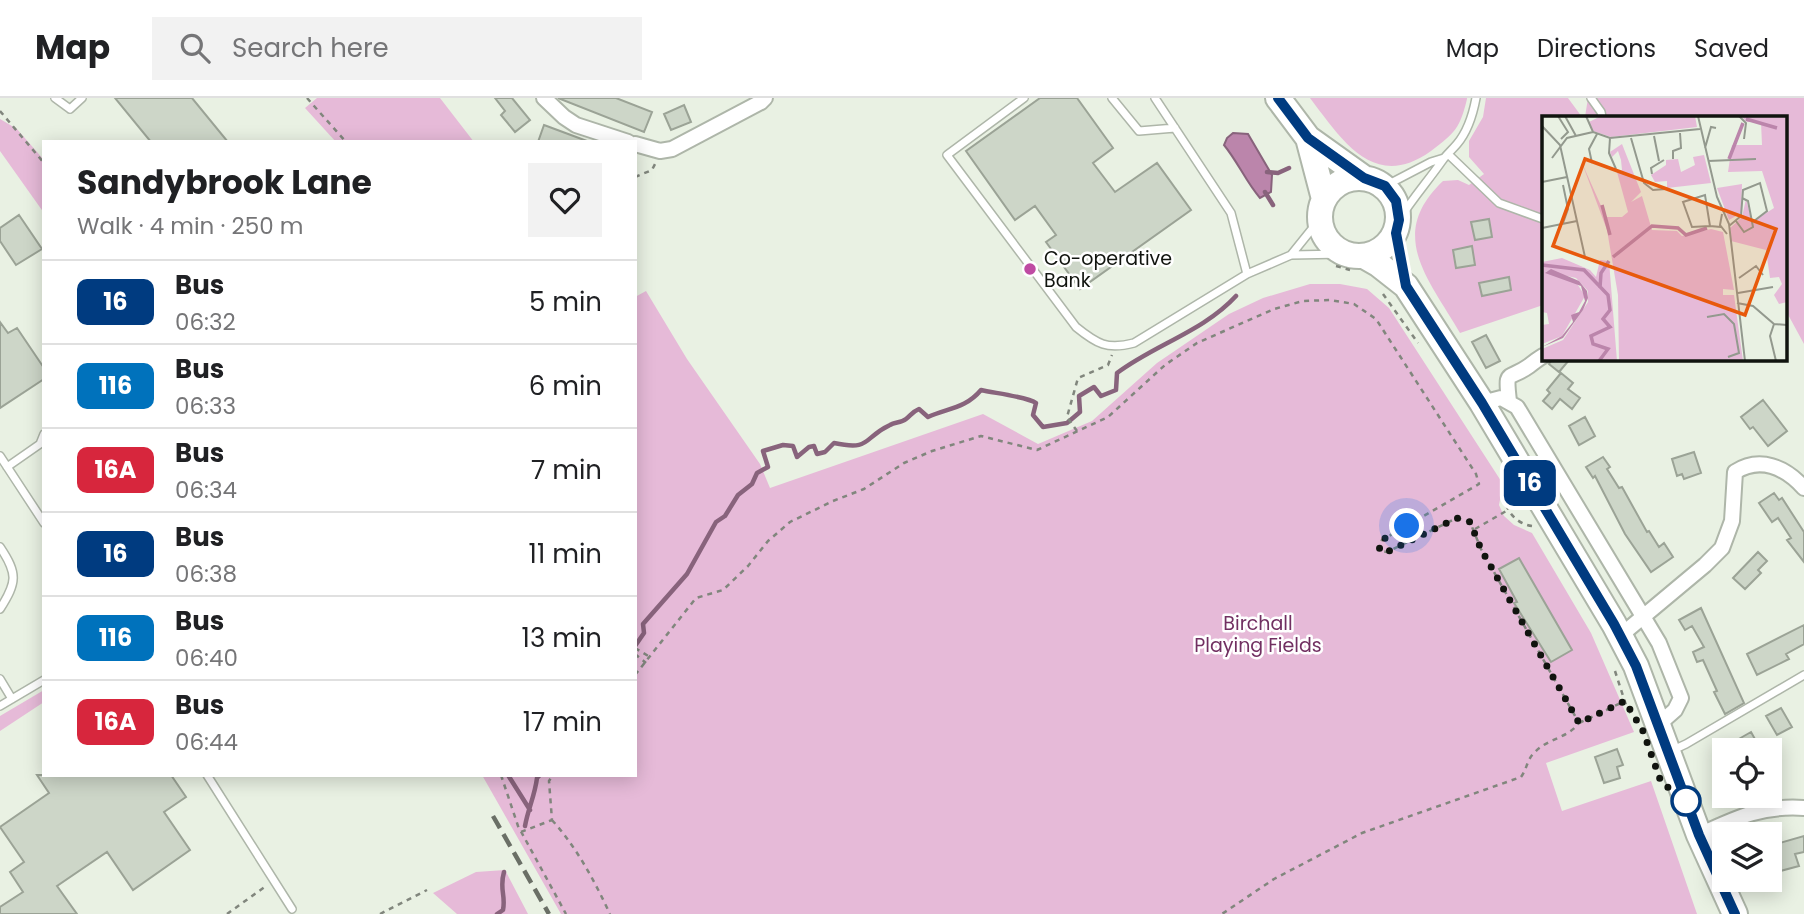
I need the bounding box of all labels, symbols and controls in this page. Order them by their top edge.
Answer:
search box [152,17,642,80]
text: Map [35,24,110,71]
icon: search [176,29,214,67]
text: Search here [232,30,389,66]
text: Map [1446,32,1499,65]
text: Directions [1537,32,1656,65]
text: Saved [1694,32,1769,65]
inset map [1542,116,1786,360]
text: Sandybrook Lane [77,159,372,206]
button: heart [528,163,602,237]
text: Walk · 4 min · 250 m [77,210,303,242]
place label: Co-operative Bank [1044,245,1172,294]
marker: Co-operative Bank [1022,261,1038,277]
text: Bus [175,267,224,303]
text: 5 min [529,284,602,320]
text: 16 [103,285,128,318]
text: 06:32 [175,306,236,338]
text: Bus [175,351,224,387]
text: 6 min [529,368,602,404]
text: 116 [99,369,132,402]
text: 06:33 [175,390,236,422]
text: Bus [175,435,224,471]
text: 7 min [531,452,602,488]
text: 16A [95,453,137,486]
line badge: 16 [1498,460,1562,506]
text: 16 [1518,466,1542,499]
text: 06:34 [175,474,237,506]
your location [1389,508,1424,543]
text: Bus [175,519,224,555]
text: 11 min [529,536,602,572]
text: 16 [103,537,128,570]
text: 06:38 [175,558,237,590]
text: Bus [175,603,224,639]
park label: Birchall Playing Fields [1194,610,1322,659]
text: 13 min [522,620,602,656]
text: 116 [99,621,132,654]
text: 06:40 [175,642,238,674]
text: Bus [175,687,224,723]
text: 17 min [523,704,602,740]
text: 16A [95,705,137,738]
text: 06:44 [175,726,238,758]
map controls [1712,738,1782,892]
button: locate [1712,738,1782,808]
unlabelled marker [1671,786,1701,816]
button: layers [1712,822,1782,892]

